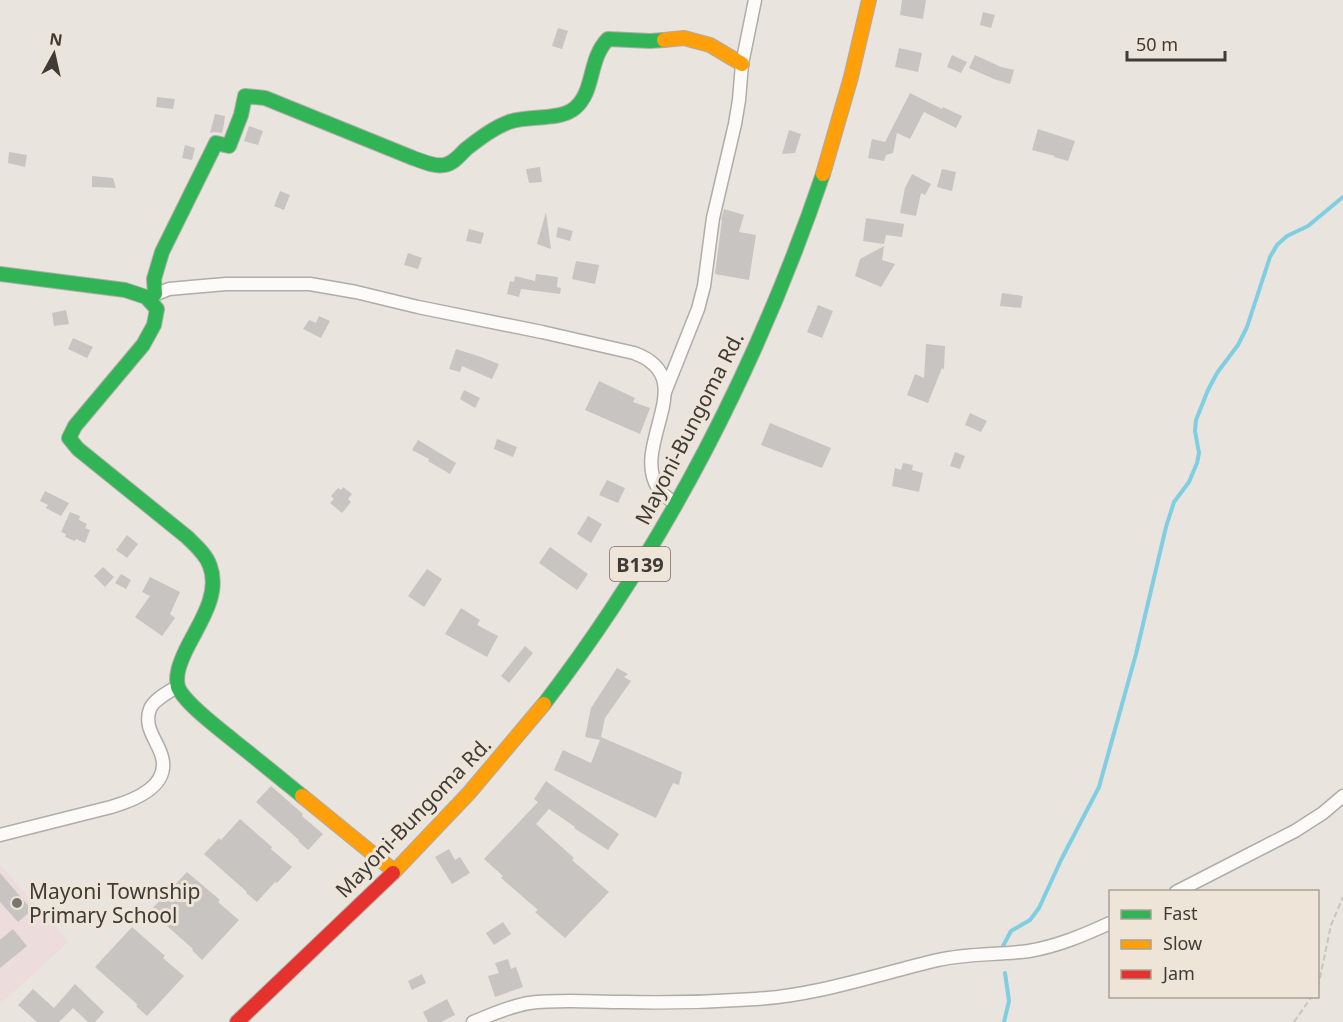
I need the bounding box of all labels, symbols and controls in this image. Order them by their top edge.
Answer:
north arrow [24,24,84,84]
scale bar [1127,24,1224,62]
text: N [48,27,64,51]
text: 50 m [1136,32,1178,56]
street label: Mayoni-Bungoma Rd. [628,327,750,529]
road number: B139 [610,547,670,581]
street label: Mayoni-Bungoma Rd. [329,731,497,903]
place label: Mayoni Township Primary School [29,877,200,929]
legend [1109,890,1319,998]
marker: Mayoni Township Primary School [10,896,24,910]
text: Fast [1163,901,1198,925]
text: Slow [1163,931,1202,955]
text: Jam [1161,961,1195,985]

